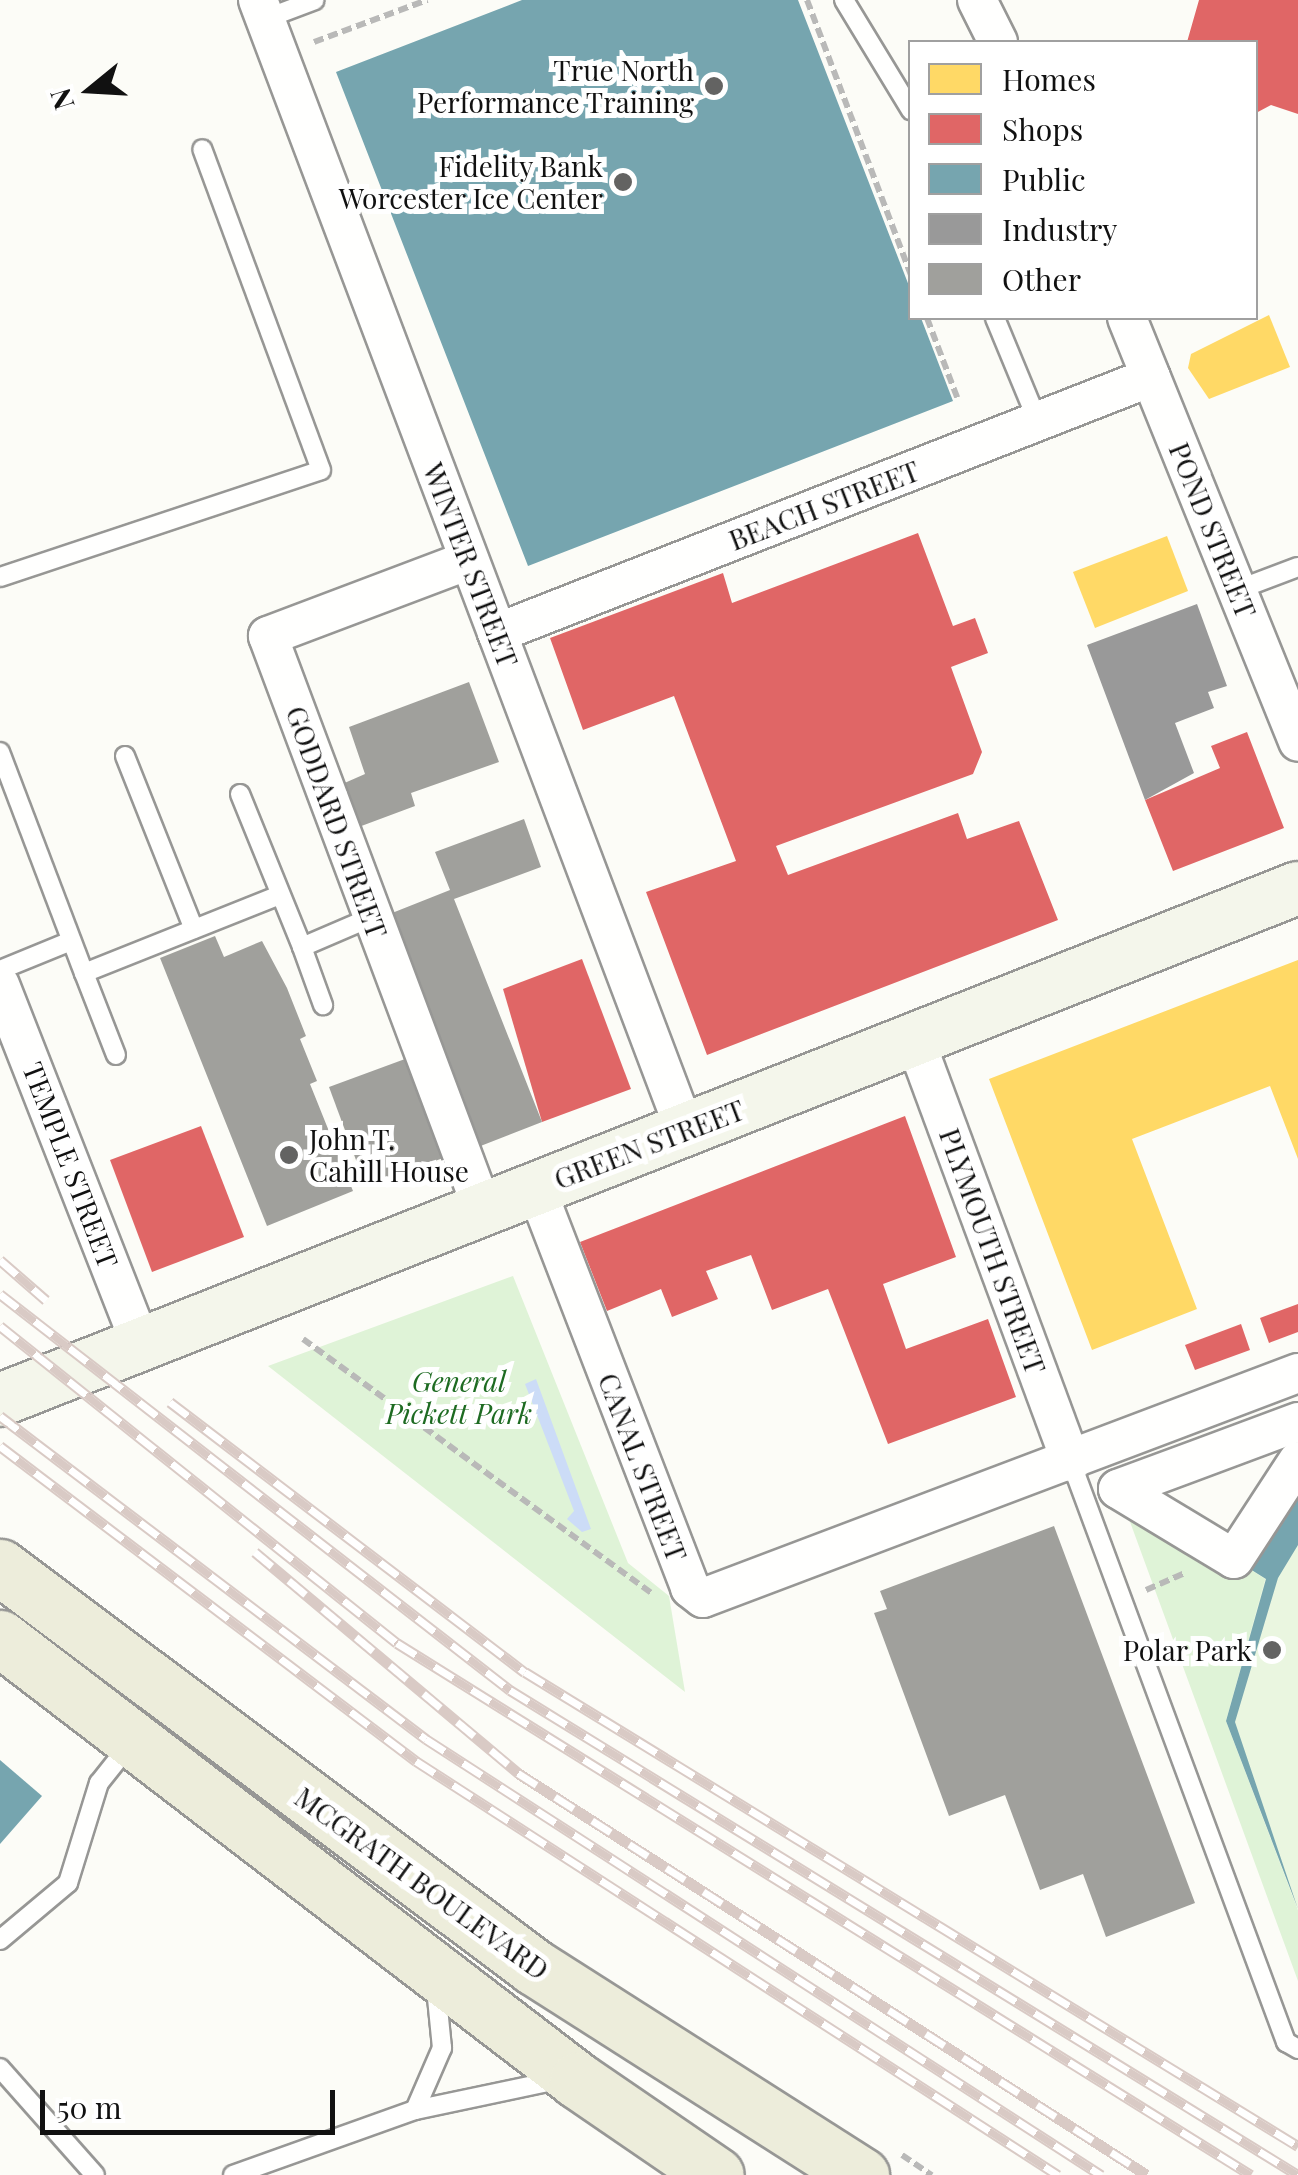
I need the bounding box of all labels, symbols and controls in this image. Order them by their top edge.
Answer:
north arrow [40,40,140,140]
legend [908,40,1258,320]
place label: True North Performance Training [416,53,694,119]
text: Homes [1002,59,1096,99]
marker: True North Performance Training [703,75,725,97]
text: N [40,84,82,115]
text: Shops [1002,109,1083,149]
place label: Fidelity Bank Worcester Ice Center [338,149,603,215]
text: Public [1002,159,1086,199]
marker: Fidelity Bank Worcester Ice Center [612,171,634,193]
text: Industry [1002,209,1117,249]
text: Other [1002,259,1081,299]
street label: POND STREET [1163,437,1263,623]
street label: BEACH STREET [724,453,924,557]
street label: WINTER STREET [417,458,525,672]
street label: GODDARD STREET [279,701,395,943]
street label: TEMPLE STREET [16,1057,126,1273]
street label: GREEN STREET [549,1092,749,1196]
place label: John T. Cahill House [309,1122,469,1188]
street label: PLYMOUTH STREET [933,1124,1053,1378]
marker: John T. Cahill House [278,1144,300,1166]
park label: General Pickett Park [386,1364,532,1430]
street label: CANAL STREET [592,1368,694,1566]
place label: Polar Park [1122,1633,1252,1667]
marker: Polar Park [1261,1639,1283,1661]
street label: MCGRATH BOULEVARD [289,1780,555,1986]
scale bar [45,2070,340,2132]
text: 50 m [57,2087,122,2127]

